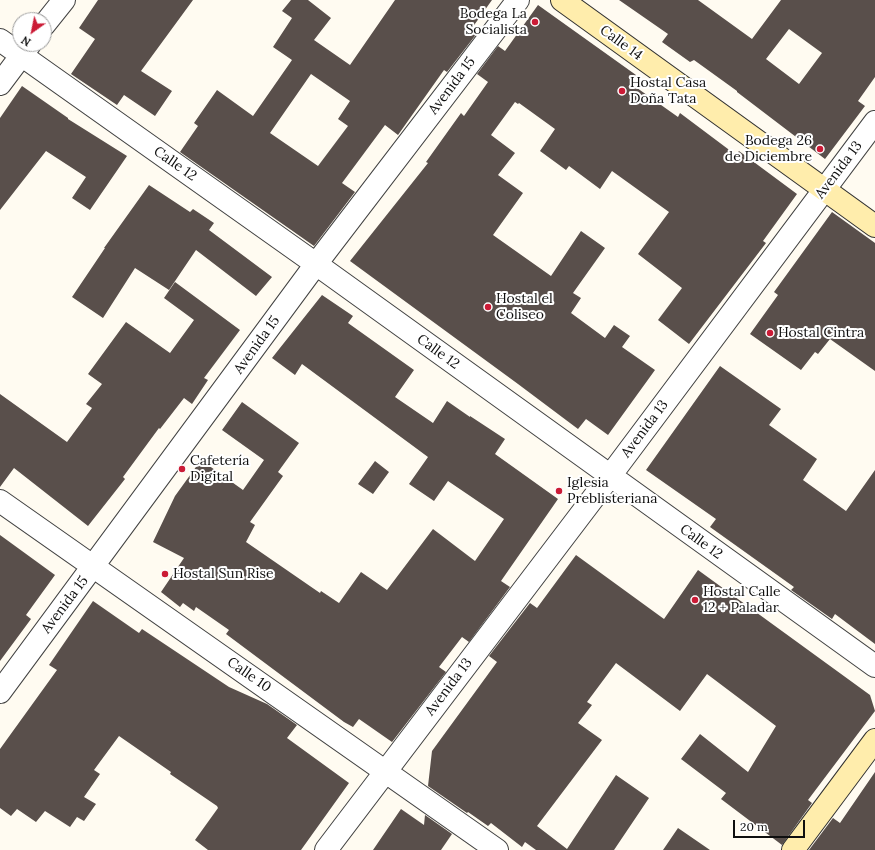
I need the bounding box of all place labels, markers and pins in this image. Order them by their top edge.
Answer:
place label: Bodega La Socialista [460,6,527,38]
marker: Bodega La Socialista [530,17,540,27]
place label: Hostal Casa Doña Tata [630,75,706,108]
marker: Hostal Casa Doña Tata [617,86,627,96]
place label: Bodega 26 de Diciembre [725,133,812,166]
marker: Bodega 26 de Diciembre [815,144,825,154]
place label: Hostal el Coliseo [496,291,553,324]
marker: Hostal el Coliseo [483,302,493,312]
place label: Hostal Cintra [778,325,864,341]
marker: Hostal Cintra [765,328,775,338]
place label: Cafetería Digital [190,453,249,486]
marker: Cafetería Digital [177,464,187,474]
place label: Iglesia Preblisteriana [567,475,657,508]
marker: Iglesia Preblisteriana [554,486,564,496]
place label: Hostal Sun Rise [173,566,274,582]
marker: Hostal Sun Rise [160,569,170,579]
place label: Hostal Calle 12 + Paladar [703,584,781,616]
marker: Hostal Calle 12 + Paladar [690,595,700,605]

